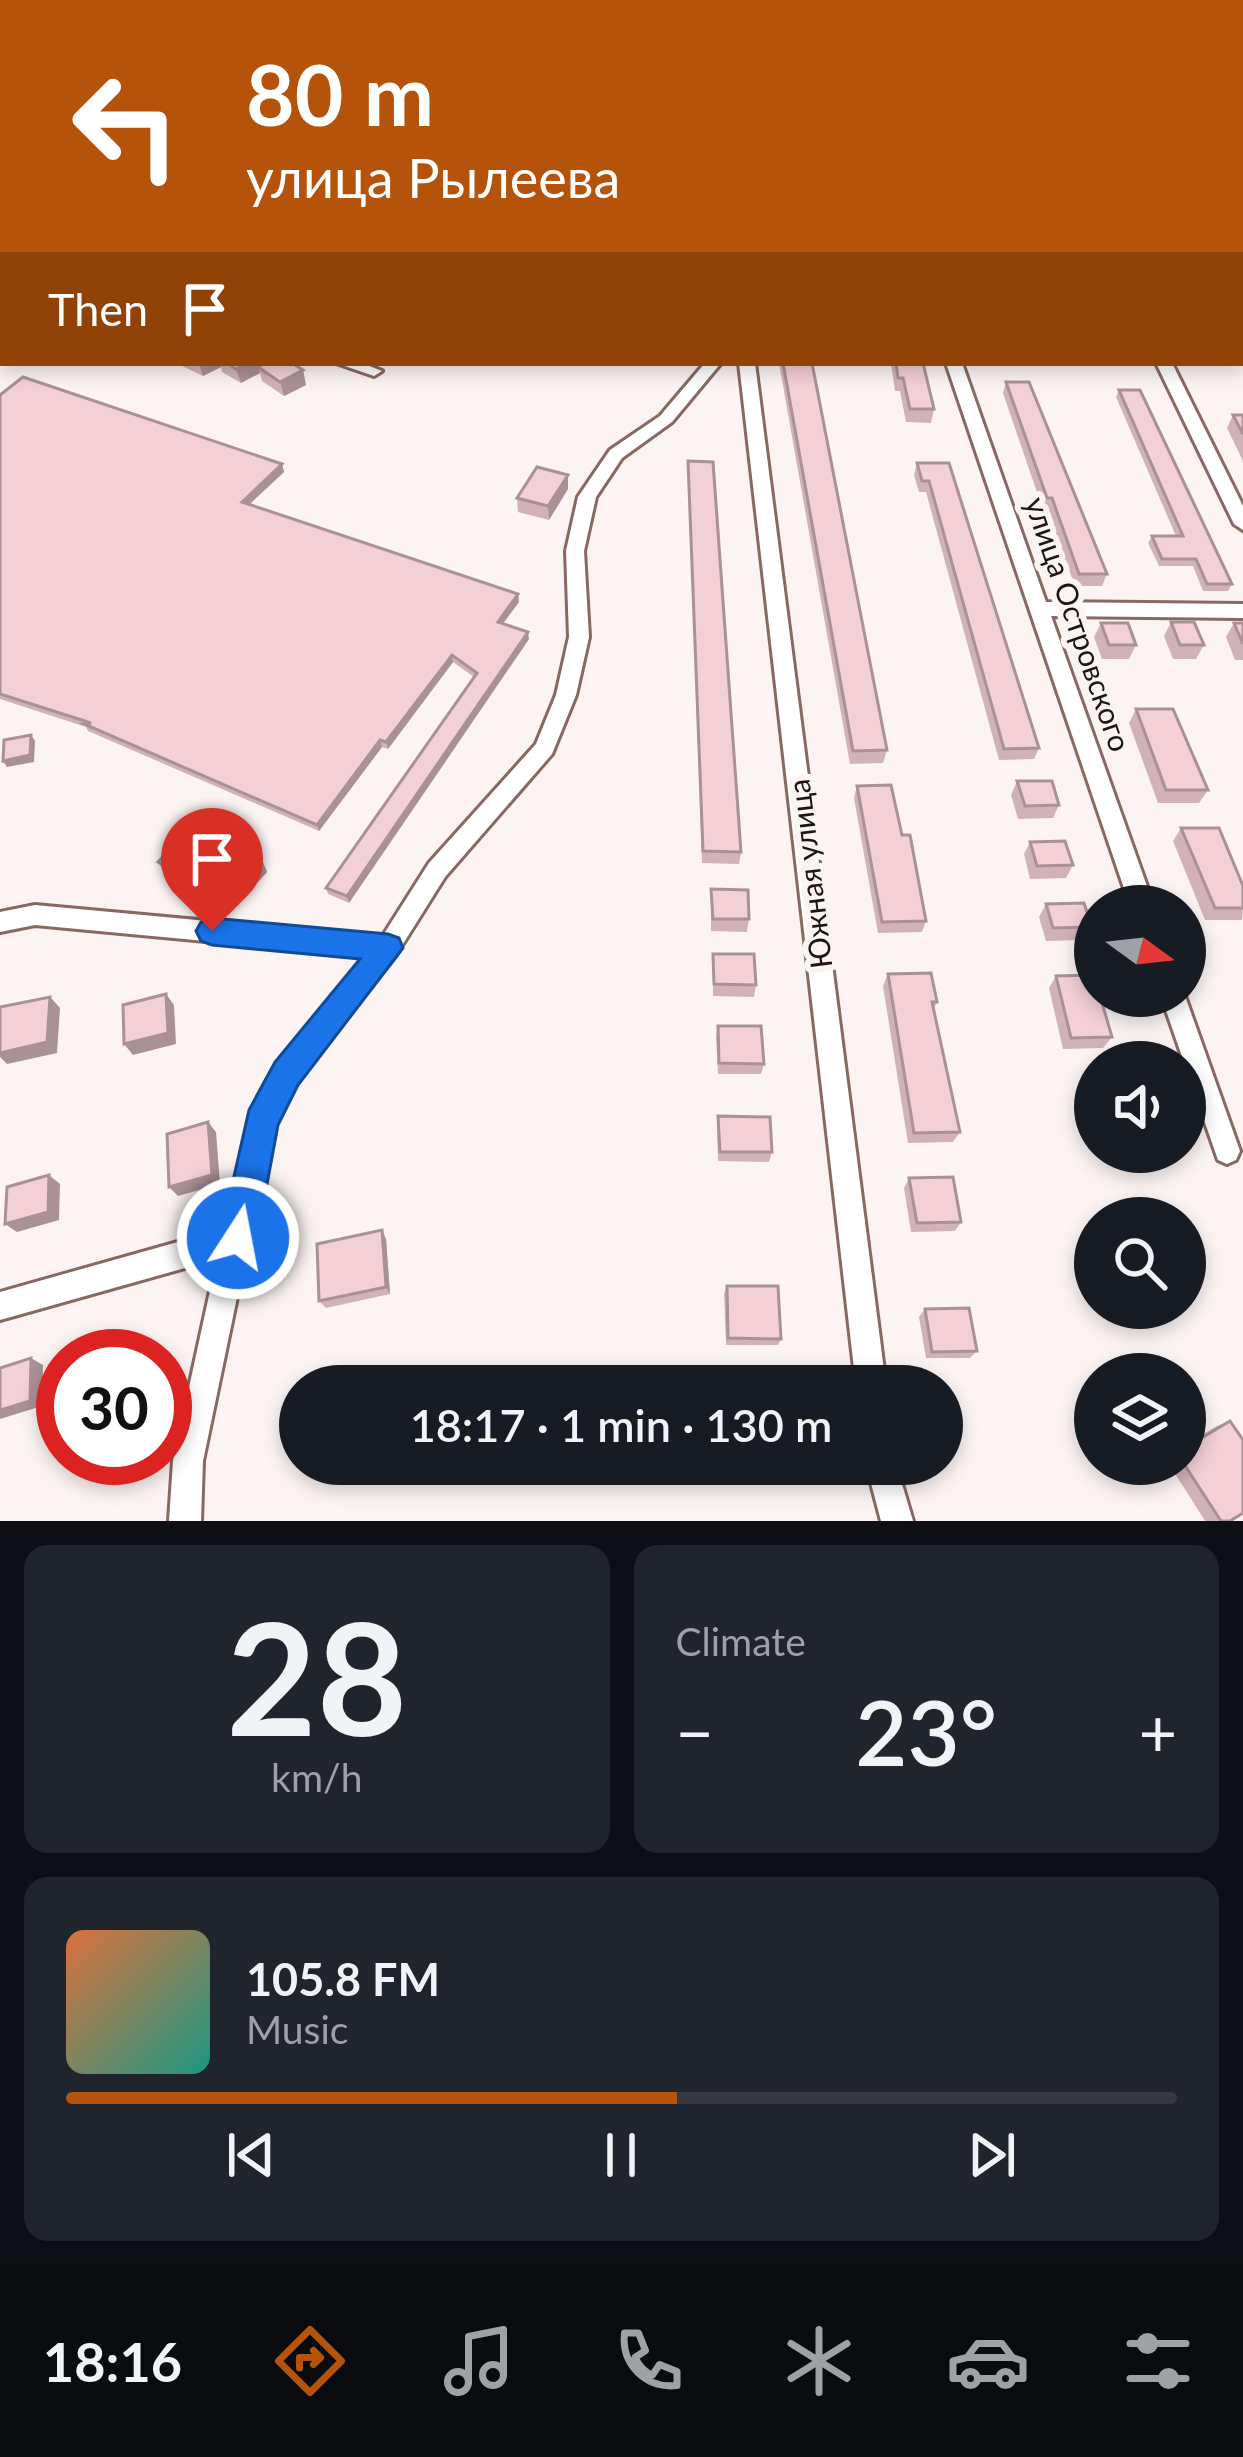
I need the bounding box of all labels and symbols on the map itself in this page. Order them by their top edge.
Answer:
street label: улица Островского [1019,492,1139,756]
street label: Южная улица [780,777,838,971]
pin [161,808,263,931]
north arrow [1074,885,1206,1017]
position arrow [175,1175,301,1301]
speed limit sign: 30 [36,1329,192,1485]

